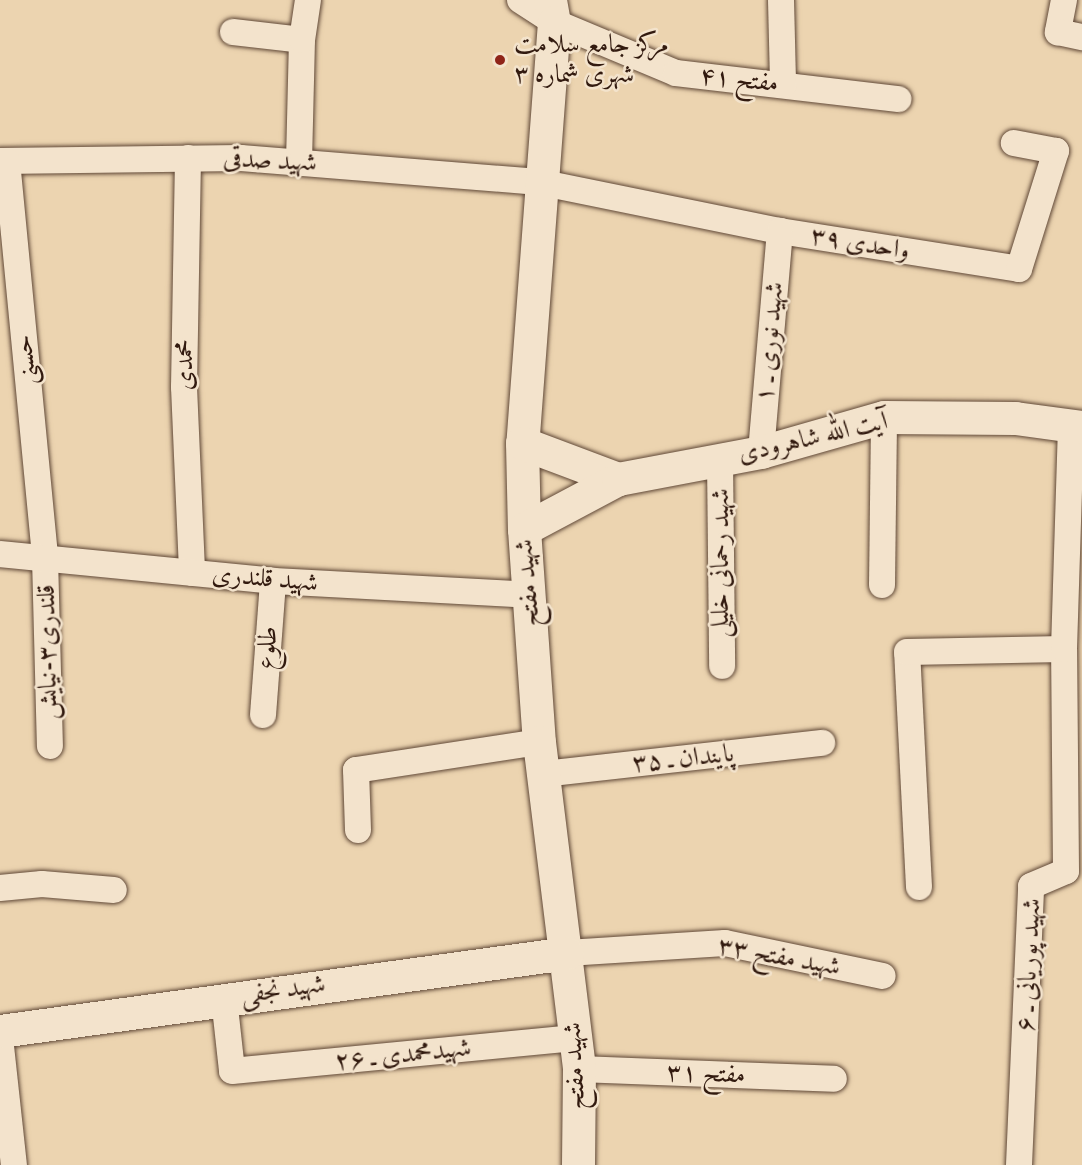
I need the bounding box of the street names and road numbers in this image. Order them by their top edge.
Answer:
street label: مفتح ۴۱ [698,60,780,100]
street label: شهید صدقی [222,143,318,179]
street label: واحدی ۳۹ [808,221,912,267]
street label: شهید نوری ـ ۱ [749,281,791,403]
street label: حسنی [8,333,44,387]
street label: محمدی [169,339,201,391]
street label: آیت الله شاهرودی [735,406,891,470]
street label: شهید رحمانی خلیلی [705,488,737,638]
street label: شهید مفتح [509,538,547,628]
street label: شهید قلندری [210,559,320,599]
street label: قلندری۳-نیایش [31,584,65,720]
street label: طلوع [251,625,285,671]
street label: پایندان ـ ۳۵ [631,738,735,780]
street label: شهید پوریانی ـ ۶ [1010,897,1048,1033]
street label: شهید مفتح ۳۳ [715,931,843,983]
street label: شهید نجفی [239,969,327,1011]
street label: شهید مفتح [557,1021,593,1111]
street label: شهیدمحمدی ـ ۲۶ [333,1032,473,1078]
street label: مفتح ۳۱ [666,1057,746,1091]

